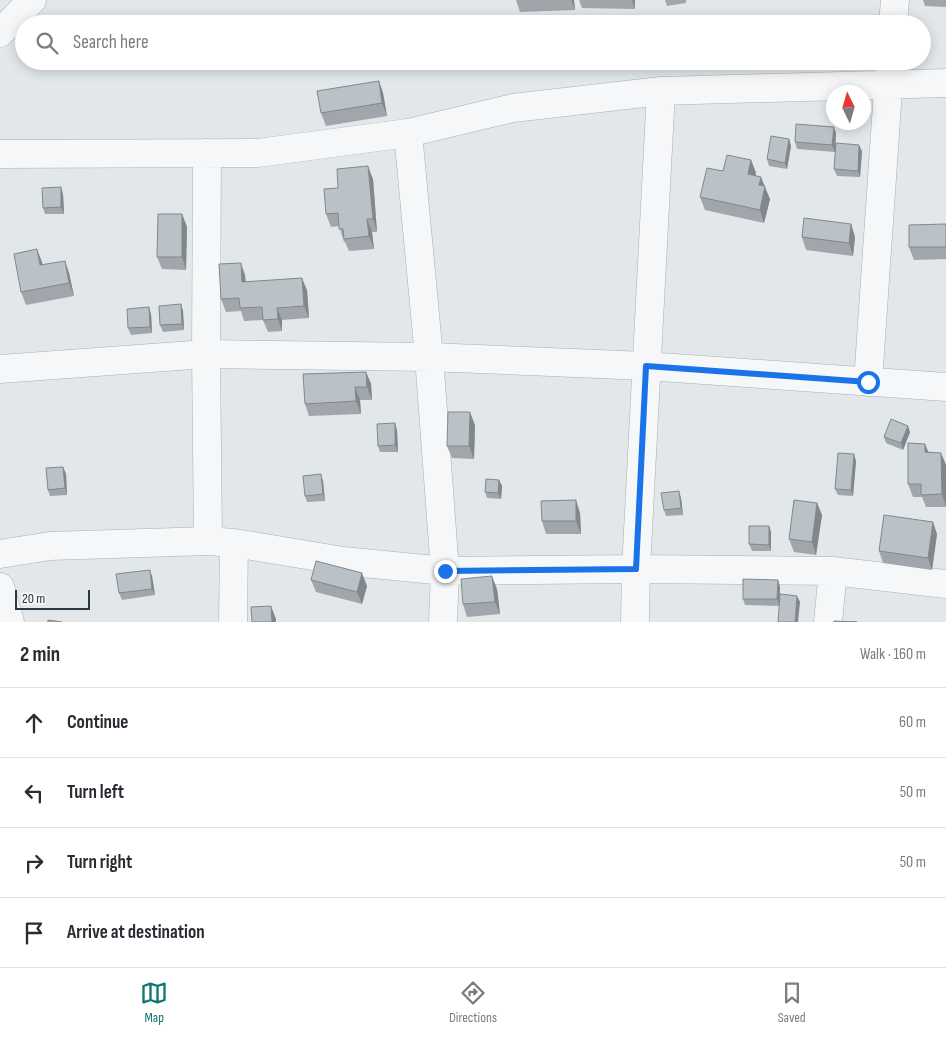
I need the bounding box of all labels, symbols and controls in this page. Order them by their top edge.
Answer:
search box [15,15,931,70]
icon: search [33,29,61,57]
text: Search here [73,31,149,54]
north arrow [826,85,871,130]
route start [857,371,880,394]
route end [434,560,457,583]
scale bar [15,587,90,610]
text: 20 m [22,590,45,607]
text: 2 min [20,642,60,667]
text: Walk · 160 m [860,645,926,664]
icon: ahead [20,709,48,737]
text: Continue [67,711,128,734]
text: 60 m [899,713,926,732]
icon: left [20,779,48,807]
text: Turn left [67,781,124,804]
text: 50 m [900,783,926,802]
icon: right [20,849,48,877]
text: Turn right [67,851,132,874]
text: 50 m [900,853,926,872]
icon: arrive [20,919,48,947]
text: Arrive at destination [67,921,205,944]
tab: Map [140,979,168,1026]
tab: Directions [449,979,497,1026]
tab: Saved [778,979,806,1026]

